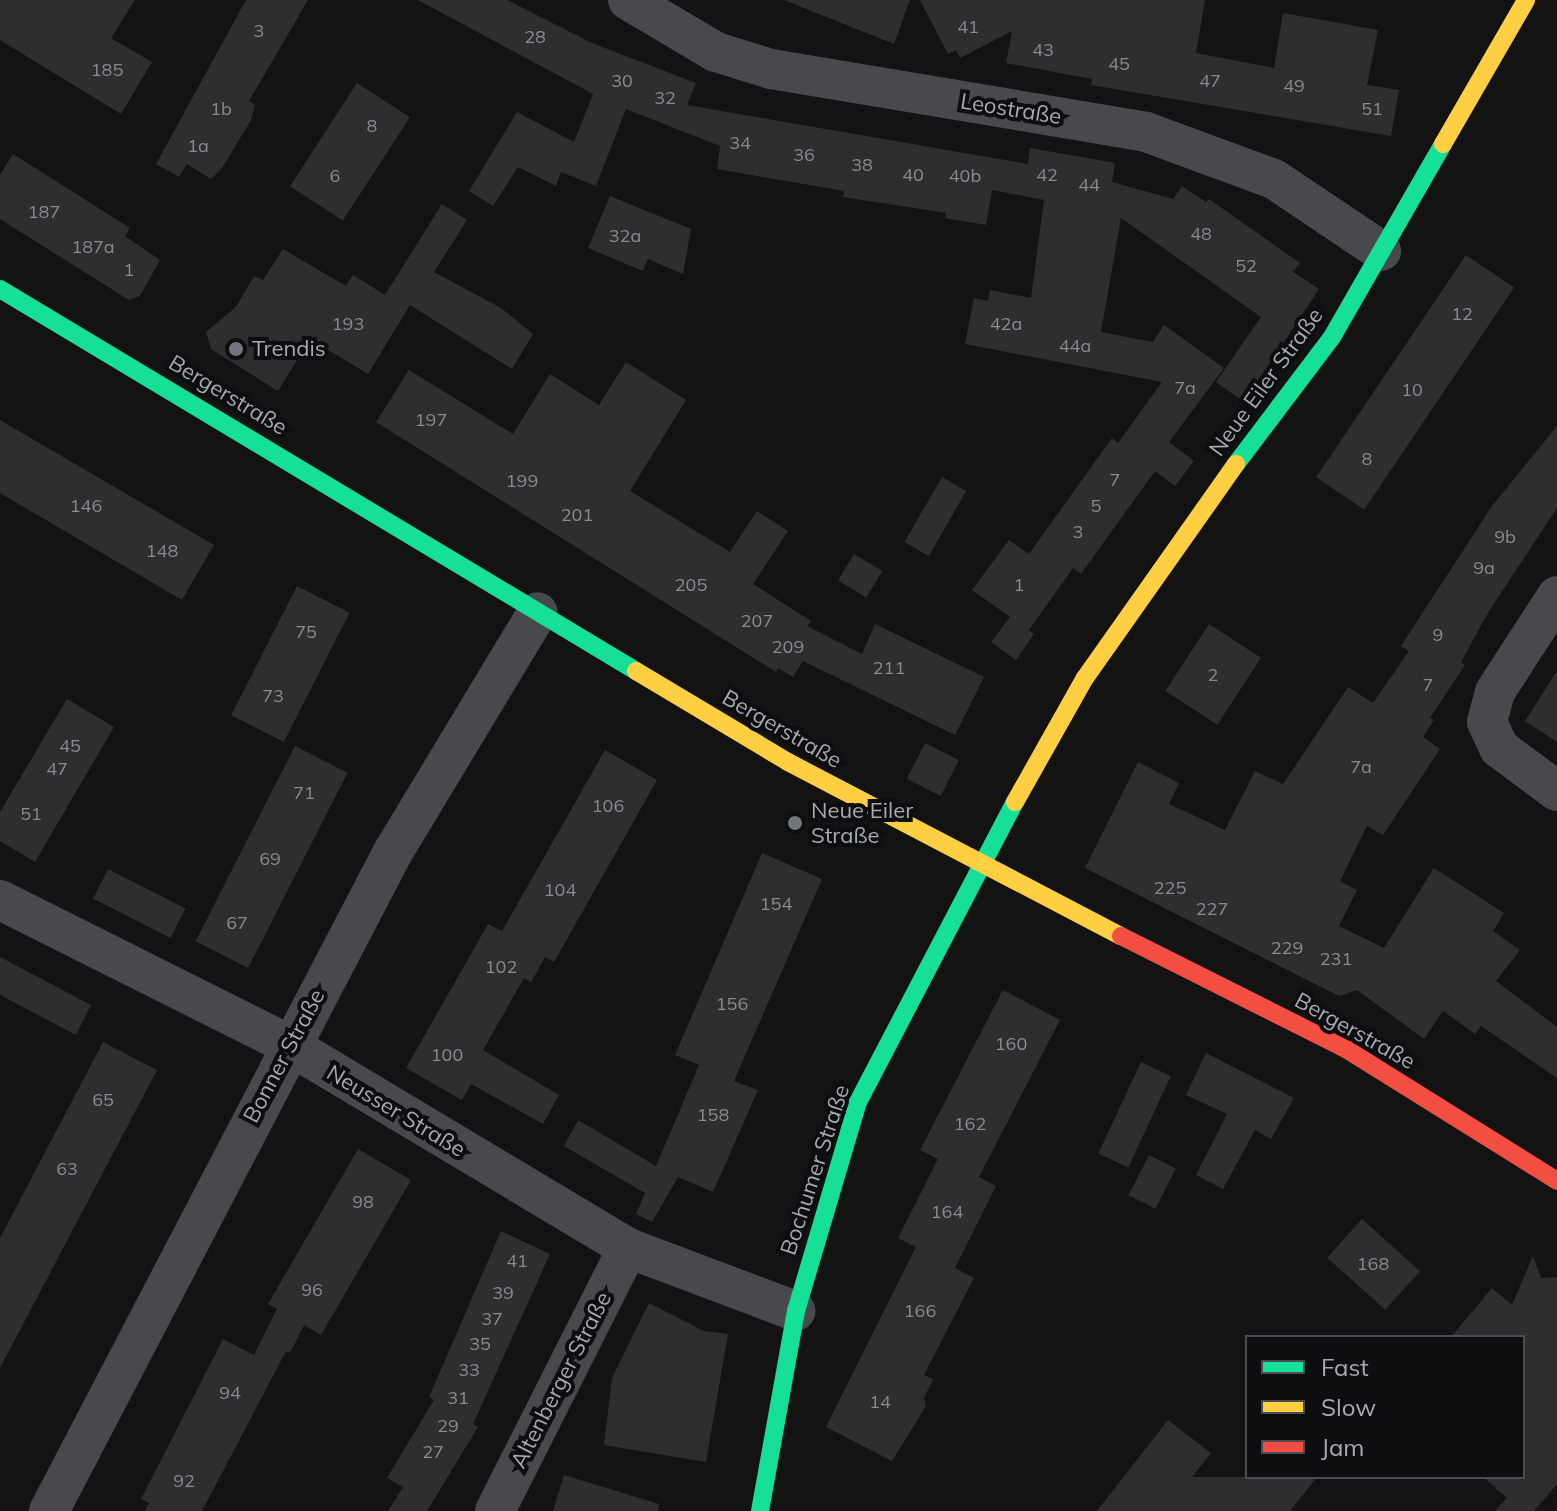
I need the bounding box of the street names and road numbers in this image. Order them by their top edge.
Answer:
street label: Leostraße [959,88,1063,130]
street label: Neue Eiler Straße [1204,303,1328,461]
street label: Bergerstraße [164,349,292,441]
street label: Bergerstraße [718,684,846,774]
street label: Bonner Straße [238,985,330,1127]
street label: Bergerstraße [1290,987,1420,1075]
street label: Neusser Straße [322,1059,470,1163]
street label: Bochumer Straße [775,1082,855,1258]
street label: Altenberger Straße [505,1287,617,1473]

